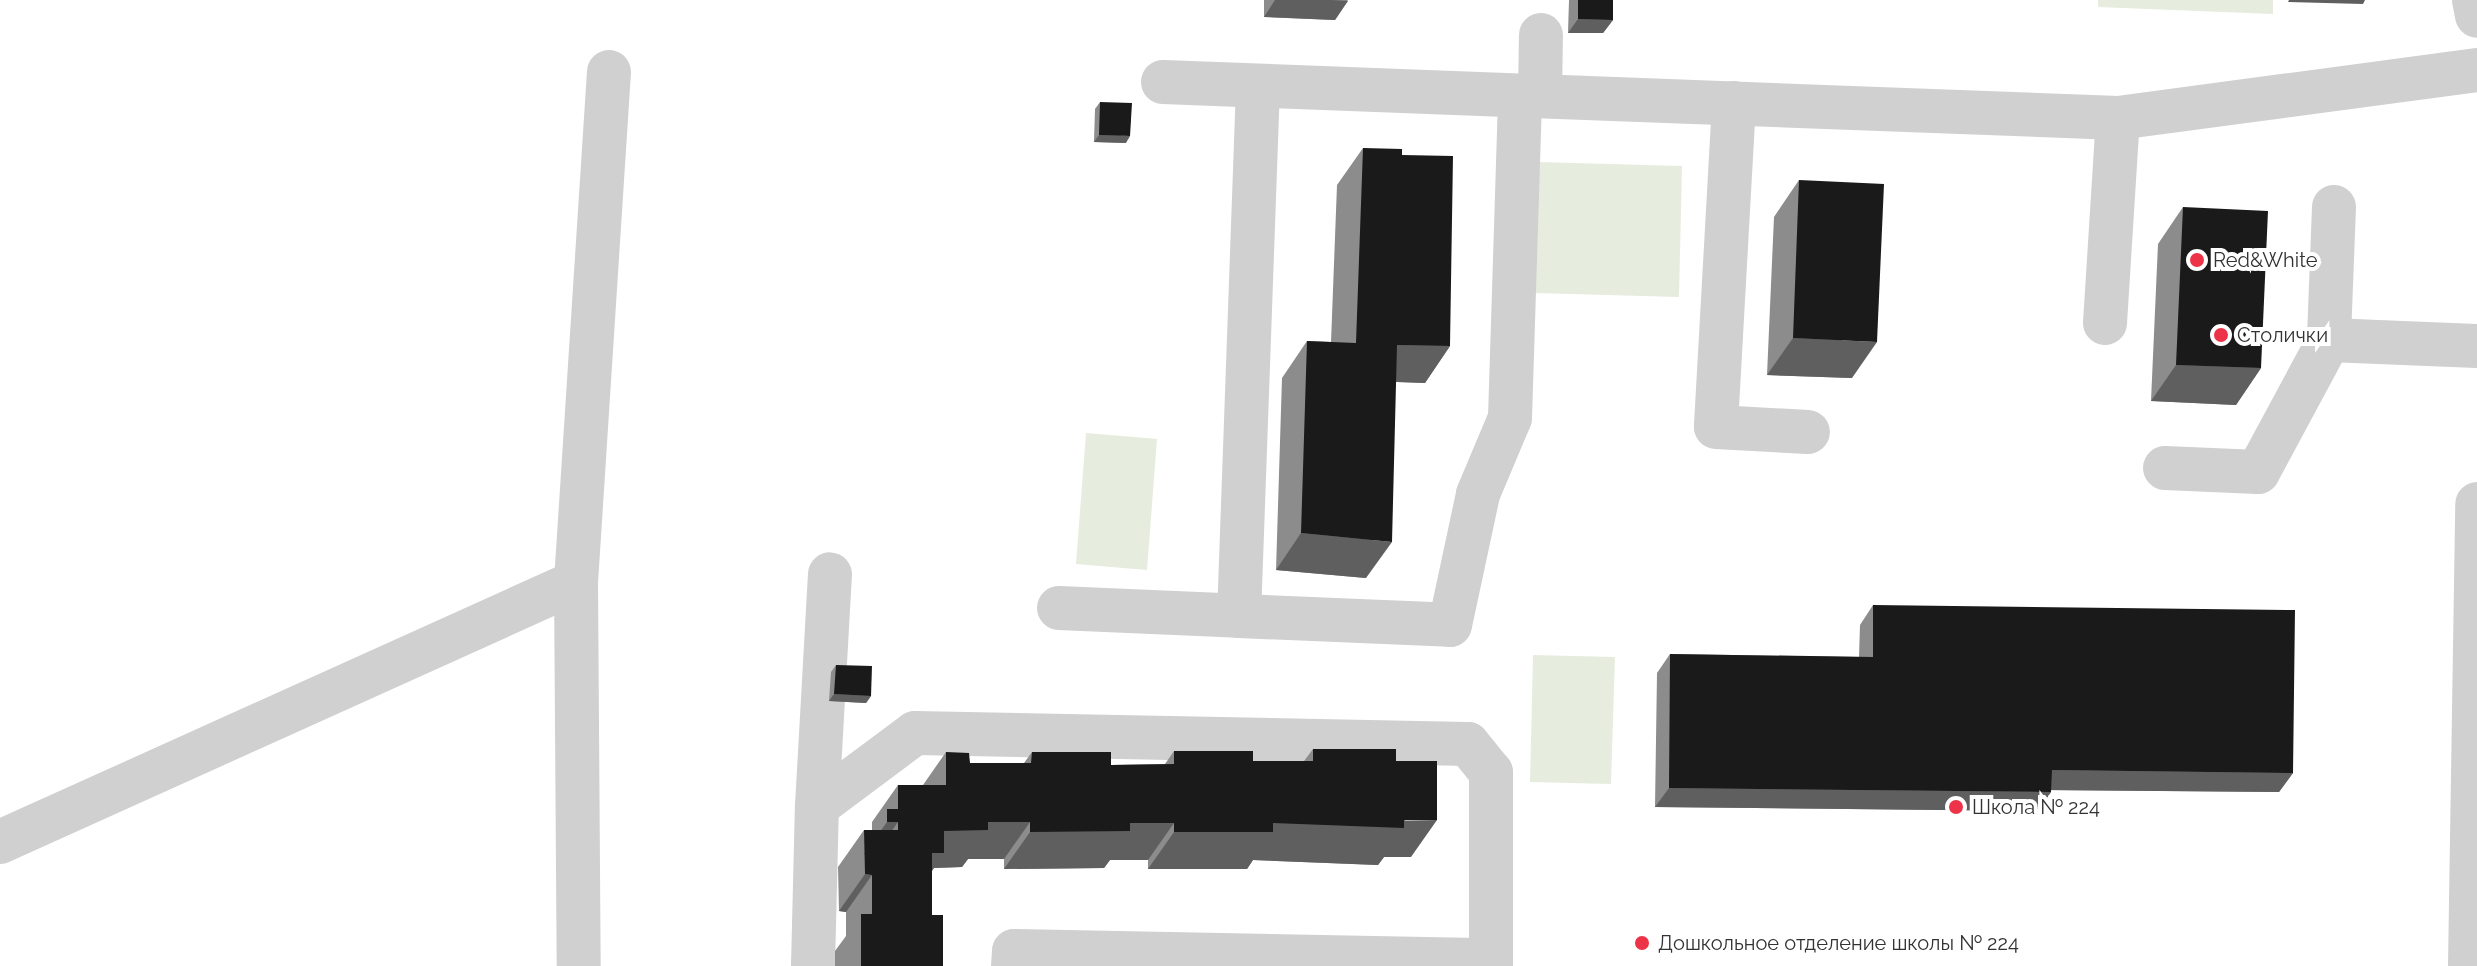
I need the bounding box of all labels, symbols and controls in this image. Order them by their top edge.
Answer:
place label: Red&White [2213,248,2317,272]
marker: Red&White [2188,251,2206,269]
place label: Столички [2237,323,2328,347]
marker: Столички [2212,326,2230,344]
place label: Школа № 224 [1972,795,2100,819]
marker: Школа № 224 [1947,798,1965,816]
place label: Дошкольное отделение школы № 224 [1658,931,2019,955]
marker: Дошкольное отделение школы № 224 [1633,934,1651,952]

